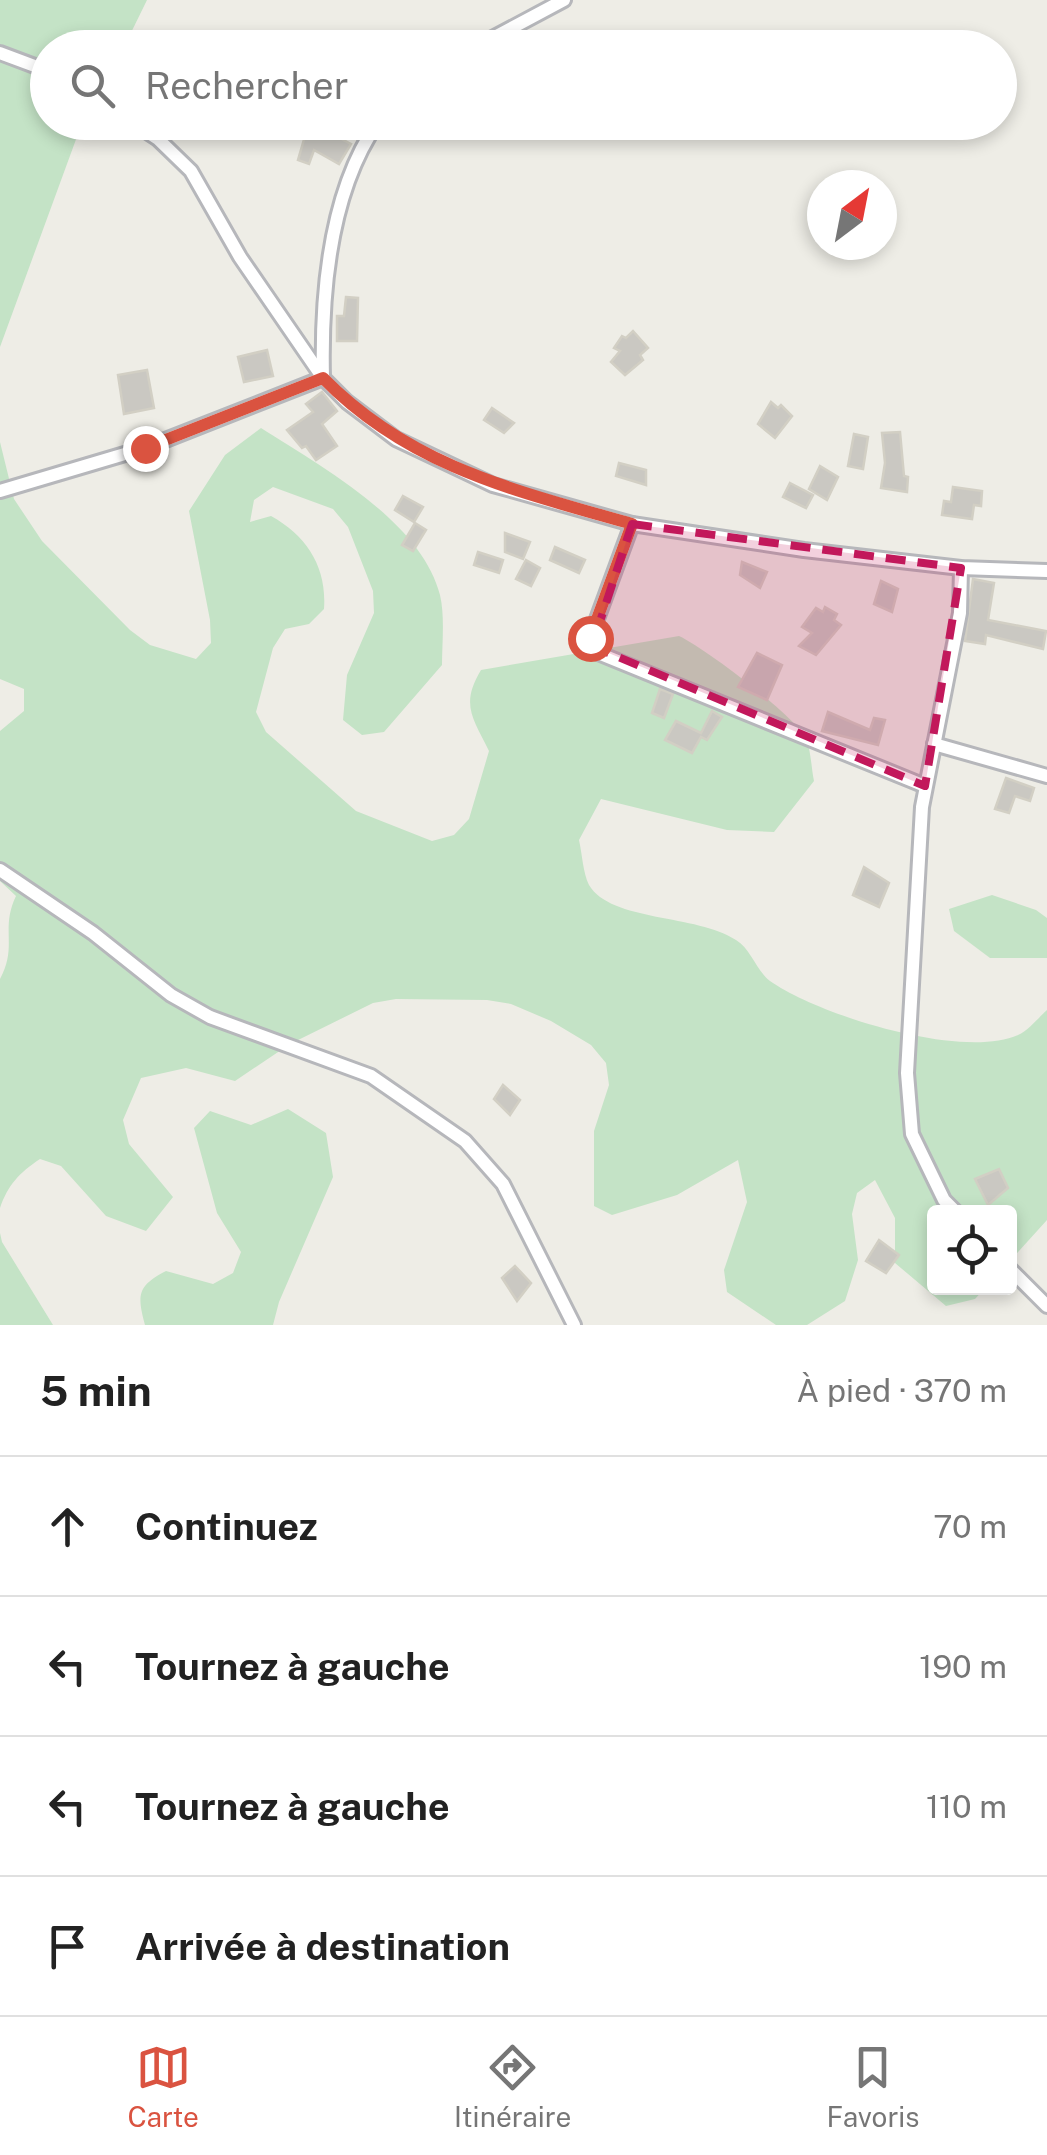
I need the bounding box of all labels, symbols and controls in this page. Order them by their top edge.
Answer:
search box [30,30,1017,140]
icon: search [65,58,120,113]
text: Rechercher [145,63,349,108]
north arrow [807,170,897,260]
route end [123,426,169,472]
route start [568,616,614,662]
map controls [927,1205,1017,1295]
button: locate [927,1205,1017,1295]
text: 5 min [40,1366,152,1415]
text: À pied · 370 m [796,1372,1007,1409]
icon: ahead [40,1499,95,1554]
text: Continuez [135,1504,318,1549]
text: 70 m [933,1508,1007,1545]
icon: left [40,1639,95,1694]
text: Tournez à gauche [135,1644,450,1689]
text: 190 m [919,1648,1007,1685]
icon: left [40,1779,95,1834]
text: Tournez à gauche [135,1784,450,1829]
text: 110 m [926,1788,1007,1825]
icon: arrive [40,1919,95,1974]
text: Arrivée à destination [135,1924,510,1969]
tab: Carte [127,2040,199,2133]
tab: Itinéraire [454,2040,571,2133]
tab: Favoris [826,2040,919,2133]

